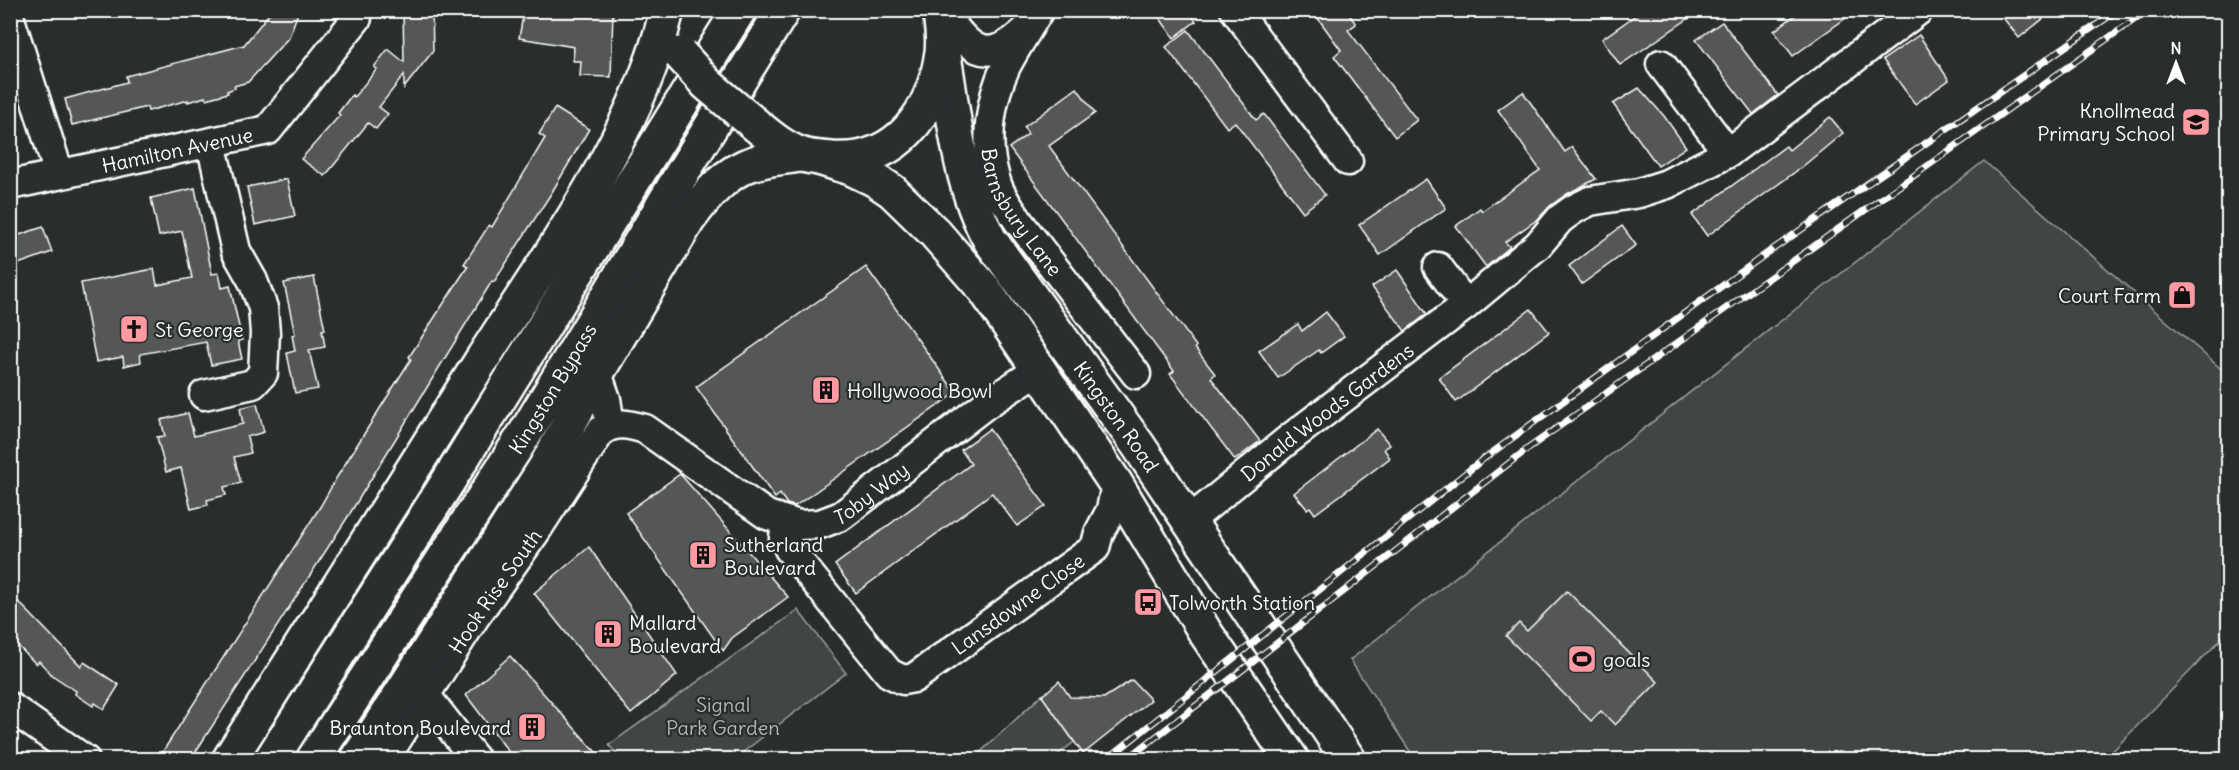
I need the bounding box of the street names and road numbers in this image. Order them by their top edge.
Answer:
street label: Hamilton Avenue [99,121,255,178]
street label: Barnsbury Lane [977,147,1068,280]
street label: Kingston Bypass [503,318,601,458]
street label: Donald Woods Gardens [1235,337,1418,486]
street label: Kingston Road [1069,356,1165,477]
street label: Toby Way [831,456,913,530]
street label: Hook Rise South [443,524,546,658]
street label: Lansdowne Close [946,547,1089,660]

